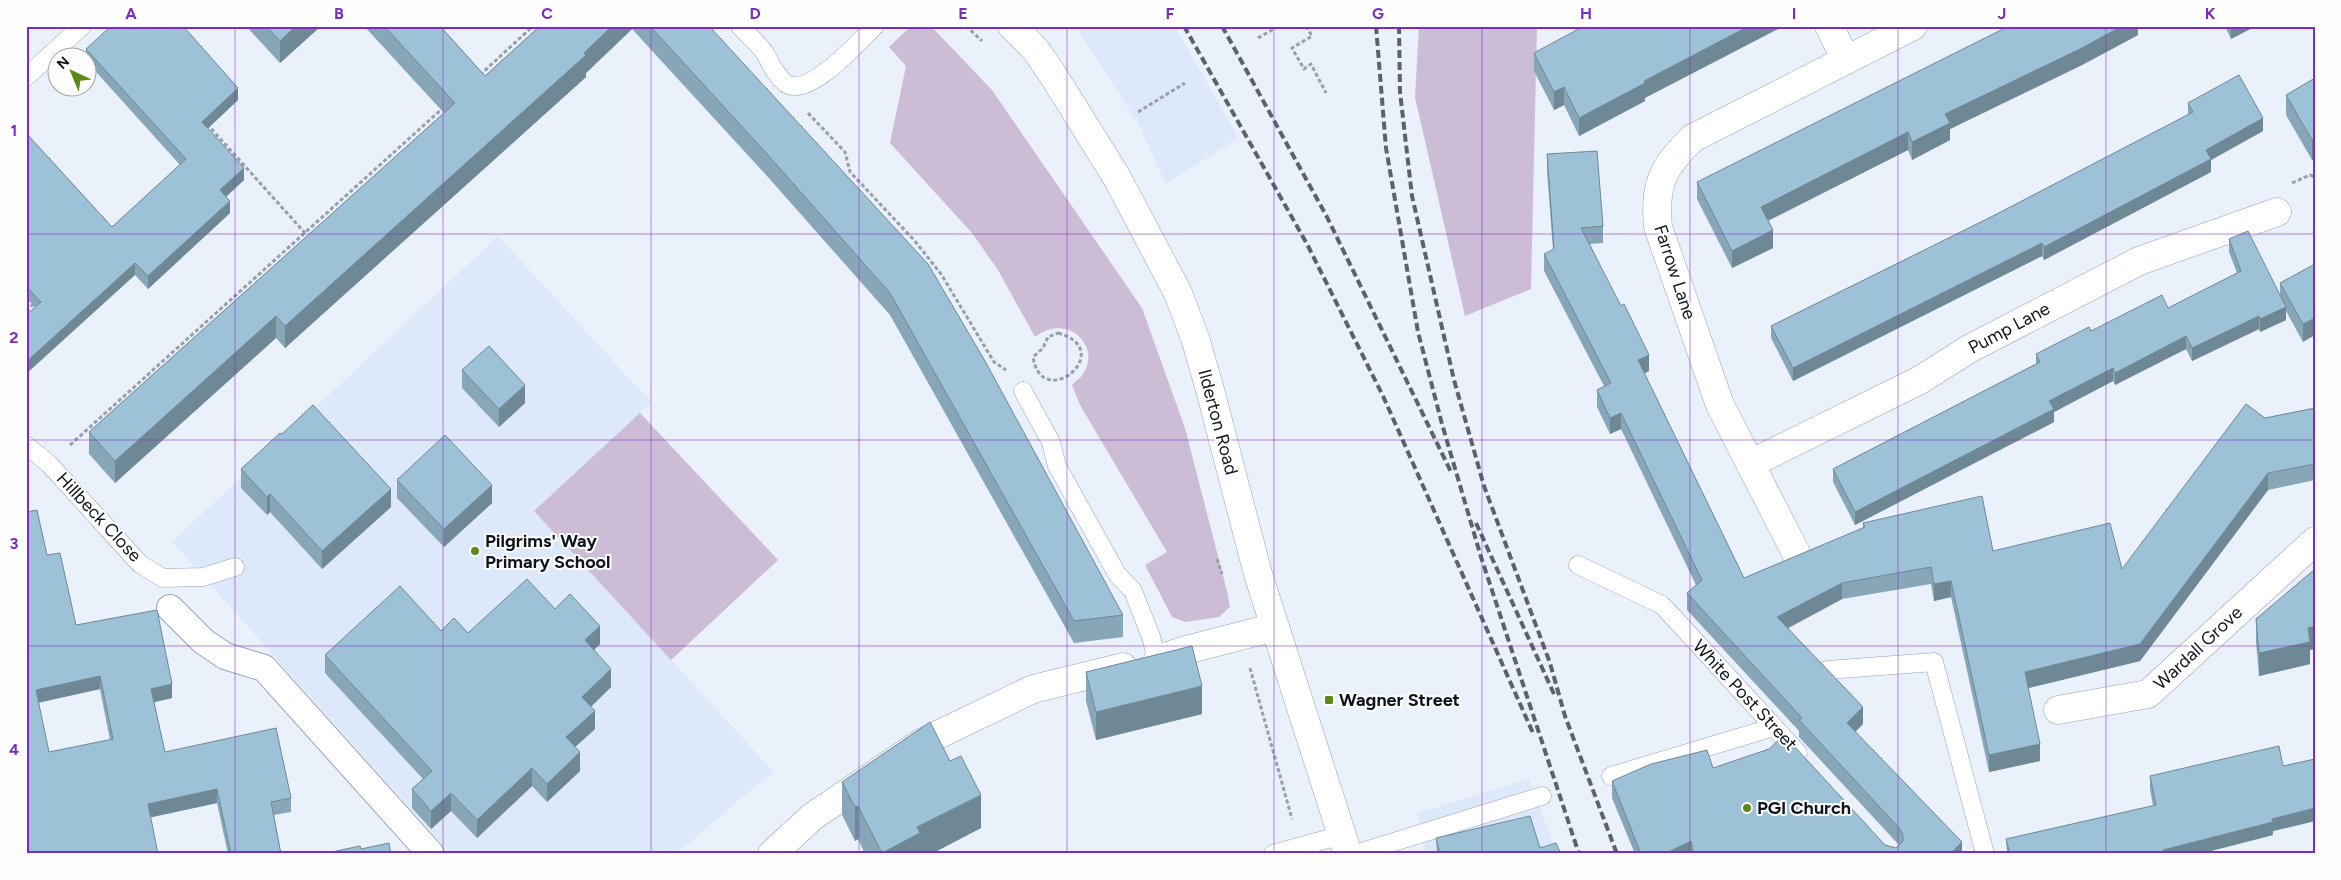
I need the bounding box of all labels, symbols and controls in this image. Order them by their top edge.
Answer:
text: A [125,4,137,23]
text: B [334,4,344,23]
text: C [541,4,553,23]
text: D [749,4,761,23]
text: E [958,4,968,23]
text: F [1166,4,1175,23]
text: G [1372,4,1384,23]
text: H [1580,4,1592,23]
text: I [1792,4,1796,23]
text: J [1998,4,2006,23]
text: K [2205,4,2216,23]
north arrow [48,48,98,98]
text: N [54,53,73,73]
text: 1 [11,121,17,140]
street label: Farrow Lane [1649,222,1701,322]
street label: Pump Lane [1964,297,2054,359]
text: 2 [9,328,19,347]
street label: Ilderton Road [1193,367,1243,477]
street label: Hillbeck Close [52,468,146,566]
place label: Pilgrims' Way Primary School [485,530,610,573]
text: 3 [10,534,19,553]
marker: Pilgrims' Way Primary School [469,545,481,557]
street label: Wardall Grove [2149,601,2247,695]
street label: White Post Street [1688,635,1802,755]
place label: Wagner Street [1339,689,1460,711]
marker: Wagner Street [1323,694,1335,706]
text: 4 [9,740,19,759]
place label: PGI Church [1757,797,1851,819]
marker: PGI Church [1741,802,1753,814]

